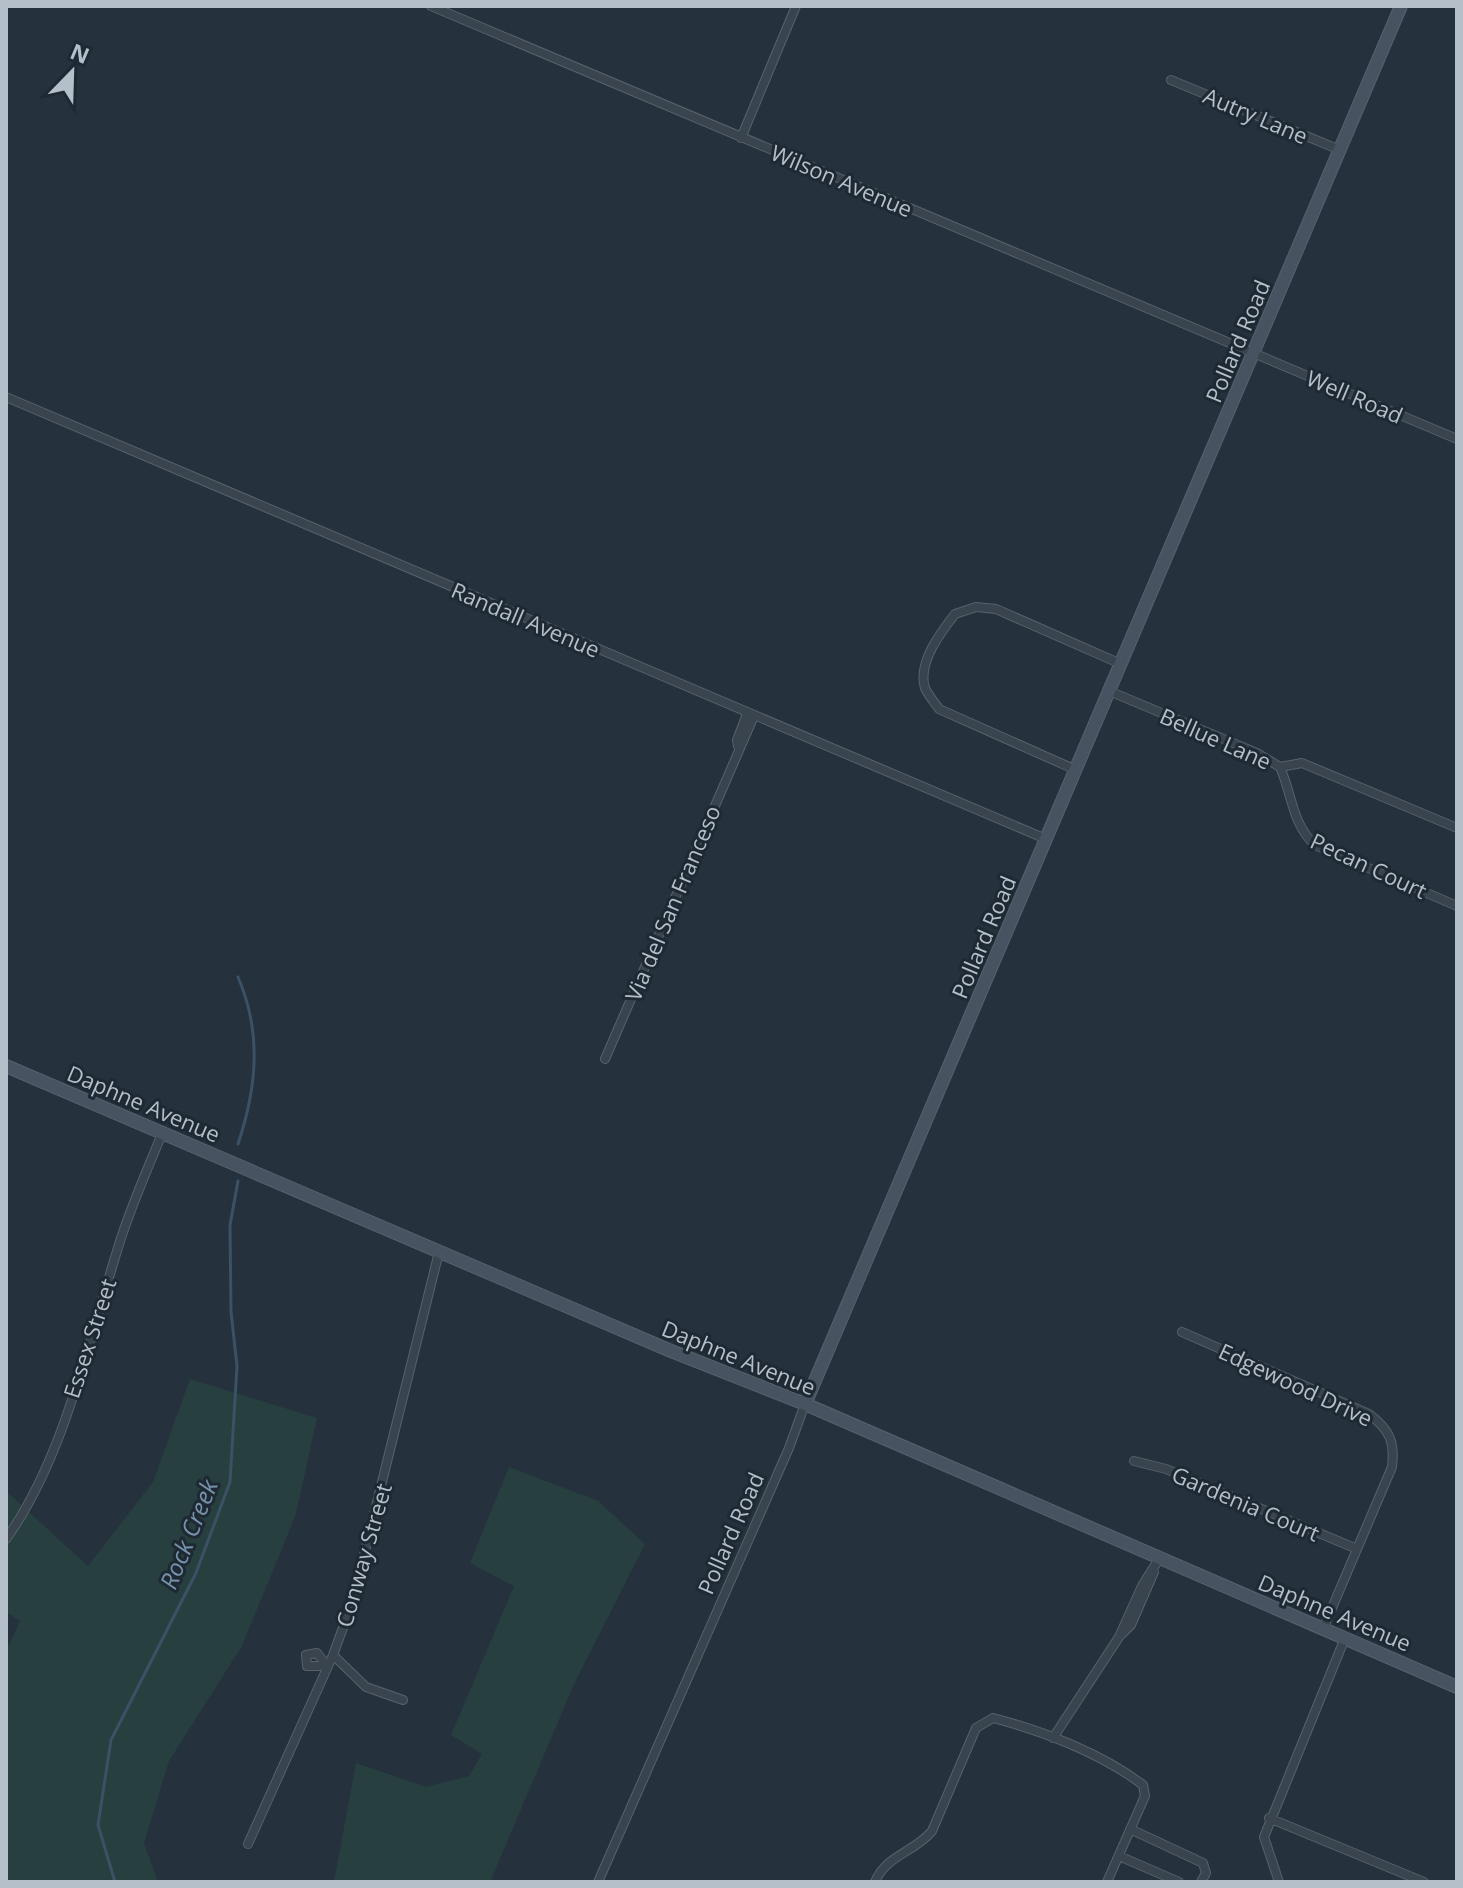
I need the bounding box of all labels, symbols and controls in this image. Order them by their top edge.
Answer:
north arrow [32,32,112,112]
text: N [66,35,94,70]
street label: Autry Lane [1199,80,1313,150]
street label: Wilson Avenue [767,137,917,223]
street label: Pollard Road [1198,275,1276,407]
street label: Well Road [1302,362,1408,430]
street label: Randall Avenue [447,574,605,664]
street label: Bellue Lane [1156,700,1276,776]
street label: Via del San Franceso [617,801,727,1005]
street label: Pecan Court [1306,825,1432,905]
street label: Pollard Road [944,871,1022,1003]
street label: Daphne Avenue [63,1057,225,1149]
street label: Essex Street [56,1274,123,1402]
street label: Daphne Avenue [658,1313,820,1401]
street label: Edgewood Drive [1214,1335,1378,1433]
street label: Gardenia Court [1168,1458,1324,1548]
street label: Pollard Road [690,1467,770,1599]
water label: Rock Creek [151,1473,225,1594]
street label: Conway Street [328,1480,398,1630]
street label: Daphne Avenue [1254,1566,1416,1658]

